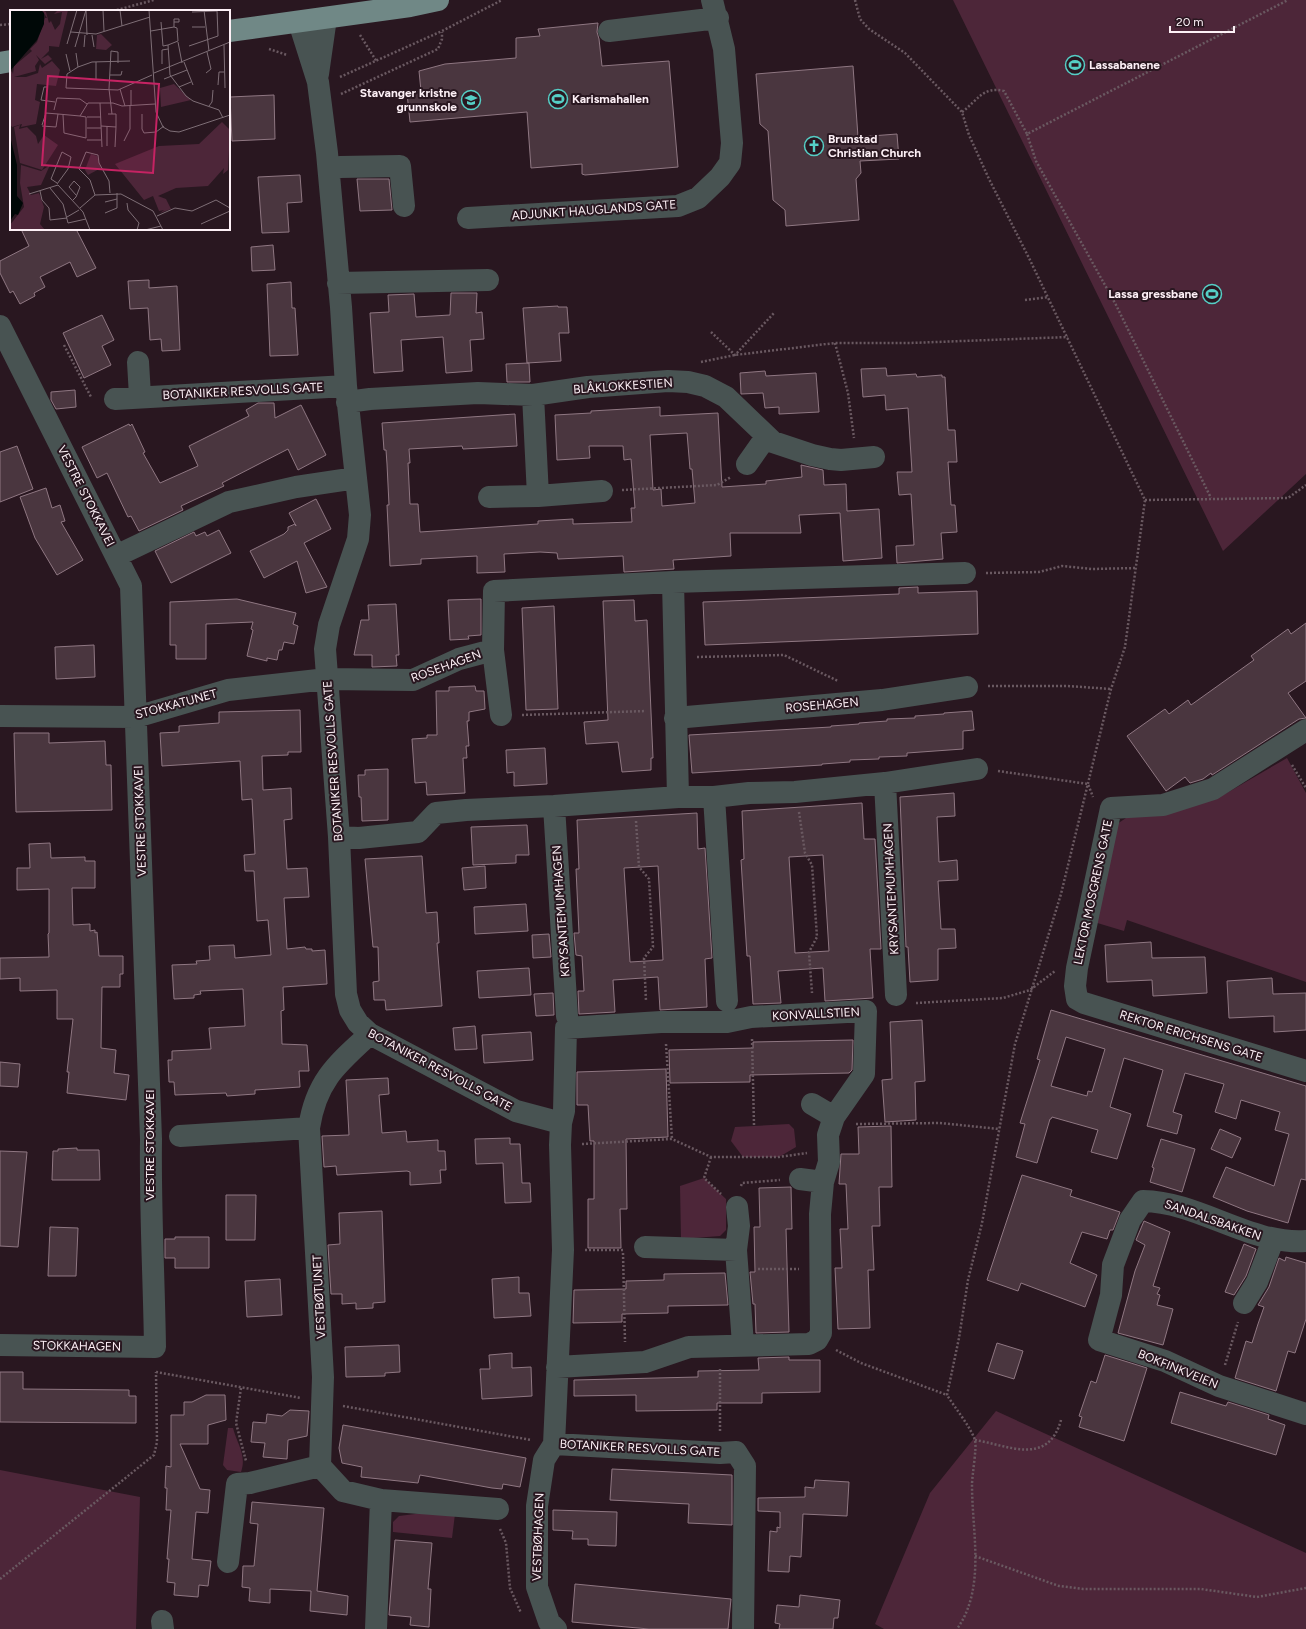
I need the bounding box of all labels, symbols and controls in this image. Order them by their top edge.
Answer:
scale bar [1170,8,1234,34]
inset map [10,10,230,230]
text: 20 m [1176,15,1204,29]
sports icon: Lassabanene [1064,54,1086,76]
place label: Lassabanene [1089,58,1160,72]
place label: Stavanger kristne grunnskole [360,86,457,114]
sports icon: Karismahallen [547,88,569,110]
school or university icon: Stavanger kristne grunnskole [460,89,482,111]
place label: Karismahallen [572,92,649,106]
place label: Brunstad Christian Church [828,132,921,160]
church icon: Brunstad Christian Church [803,135,825,157]
street label: ADJUNKT HAUGLANDS GATE [511,197,677,223]
sports icon: Lassa gressbane [1201,283,1223,305]
place label: Lassa gressbane [1108,287,1198,301]
street label: BLÅKLOKKESTIEN [573,376,673,396]
street label: BOTANIKER RESVOLLS GATE [162,380,324,402]
street label: VESTRE STOKKAVEI [55,443,117,549]
street label: ROSEHAGEN [409,647,483,685]
street label: BOTANIKER RESVOLLS GATE [320,680,346,842]
street label: STOKKATUNET [134,686,219,722]
street label: ROSEHAGEN [785,695,859,715]
street label: VESTRE STOKKAVEI [131,765,149,877]
street label: LEKTOR MOSGRENS GATE [1071,818,1115,966]
street label: KRYSANTEMUMHAGEN [881,823,901,955]
street label: KRYSANTEMUMHAGEN [549,845,573,977]
street label: KONVALLSTIEN [772,1005,860,1023]
street label: REKTOR ERICHSENS GATE [1118,1008,1264,1064]
street label: BOTANIKER RESVOLLS GATE [366,1026,514,1114]
street label: VESTRE STOKKAVEI [143,1089,157,1201]
street label: SANDALSBAKKEN [1163,1197,1263,1243]
street label: VESTBØTUNET [310,1254,328,1339]
street label: STOKKAHAGEN [33,1338,121,1354]
street label: BOKFINKVEIEN [1136,1347,1220,1391]
street label: BOTANIKER RESVOLLS GATE [559,1437,721,1459]
street label: VESTBØHAGEN [529,1493,547,1581]

